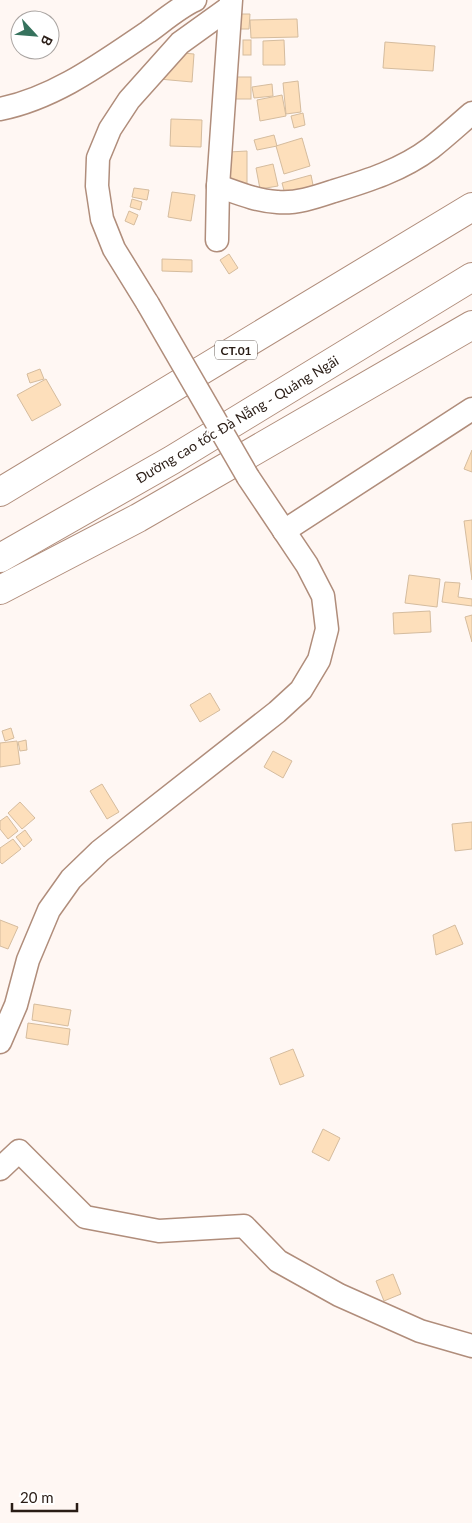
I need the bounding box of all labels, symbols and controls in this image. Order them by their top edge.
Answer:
north arrow [10,10,60,60]
text: B [37,33,57,49]
road number: CT.01 [215,340,257,360]
street label: Đường cao tốc Đà Nẵng - Quảng Ngãi [132,352,342,486]
scale bar [12,1480,78,1512]
text: 20 m [20,1488,54,1506]

